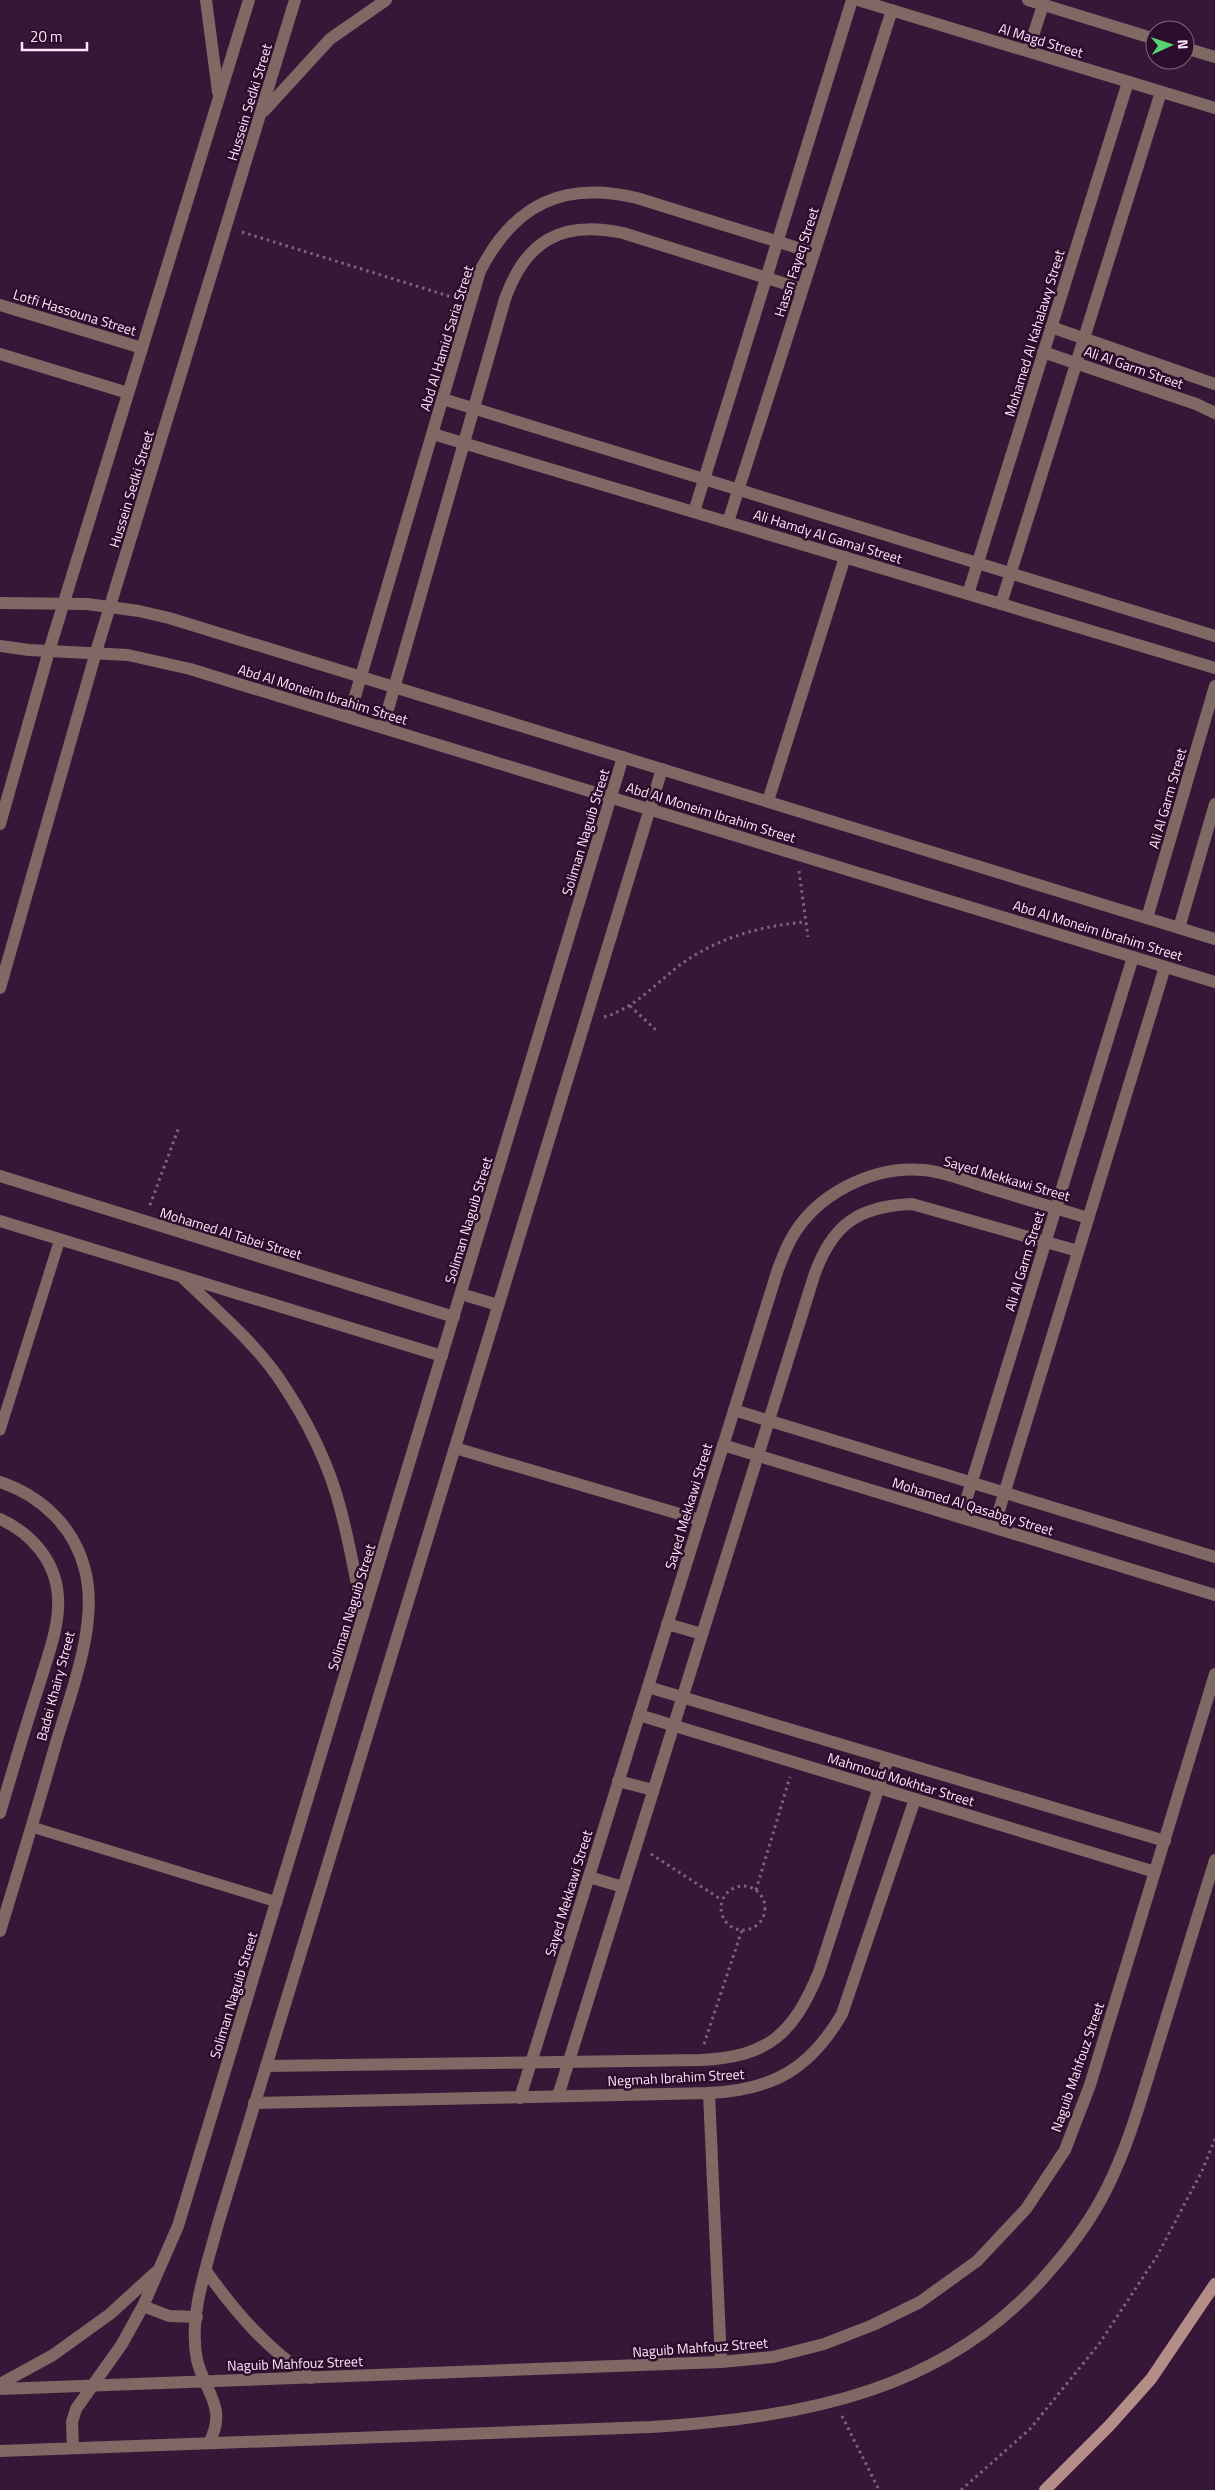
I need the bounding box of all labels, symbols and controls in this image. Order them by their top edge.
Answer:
street label: Al Magd Street [996,17,1086,63]
scale bar [22,20,88,52]
north arrow [1145,20,1195,70]
text: 20 m [30,25,63,48]
text: N [1173,39,1194,50]
street label: Hussein Sedki Street [221,41,277,163]
street label: Hassn Fayeq Street [768,204,824,320]
street label: Mohamed Al Kahalawy Street [999,247,1069,419]
street label: Abd Al Hamid Saria Street [414,263,478,413]
street label: Lotfi Hassouna Street [11,283,139,341]
street label: Ali Al Garm Street [1082,340,1187,394]
street label: Hussein Sedki Street [103,428,159,550]
street label: Ali Hamdy Al Gamal Street [751,503,905,569]
street label: Abd Al Moneim Ibrahim Street [236,658,411,730]
street label: Ali Al Garm Street [1143,745,1191,851]
street label: Soliman Naguib Street [556,766,614,898]
street label: Abd Al Moneim Ibrahim Street [624,776,799,848]
street label: Abd Al Moneim Ibrahim Street [1011,894,1186,966]
street label: Sayed Mekkawi Street [941,1150,1073,1206]
street label: Soliman Naguib Street [439,1154,497,1286]
street label: Mohamed Al Tabei Street [157,1201,305,1265]
street label: Ali Al Garm Street [999,1208,1049,1314]
street label: Sayed Mekkawi Street [659,1440,717,1572]
street label: Mohamed Al Qasabgy Street [890,1471,1056,1541]
street label: Soliman Naguib Street [322,1541,380,1673]
street label: Badei Khairy Street [30,1629,80,1743]
street label: Mahmoud Mokhtar Street [825,1747,977,1811]
street label: Sayed Mekkawi Street [539,1827,597,1959]
street label: Soliman Naguib Street [204,1929,262,2061]
street label: Naguib Mahfouz Street [1045,1999,1109,2135]
street label: Negmah Ibrahim Street [607,2063,745,2091]
street label: Naguib Mahfouz Street [632,2332,769,2362]
street label: Naguib Mahfouz Street [227,2350,363,2376]

